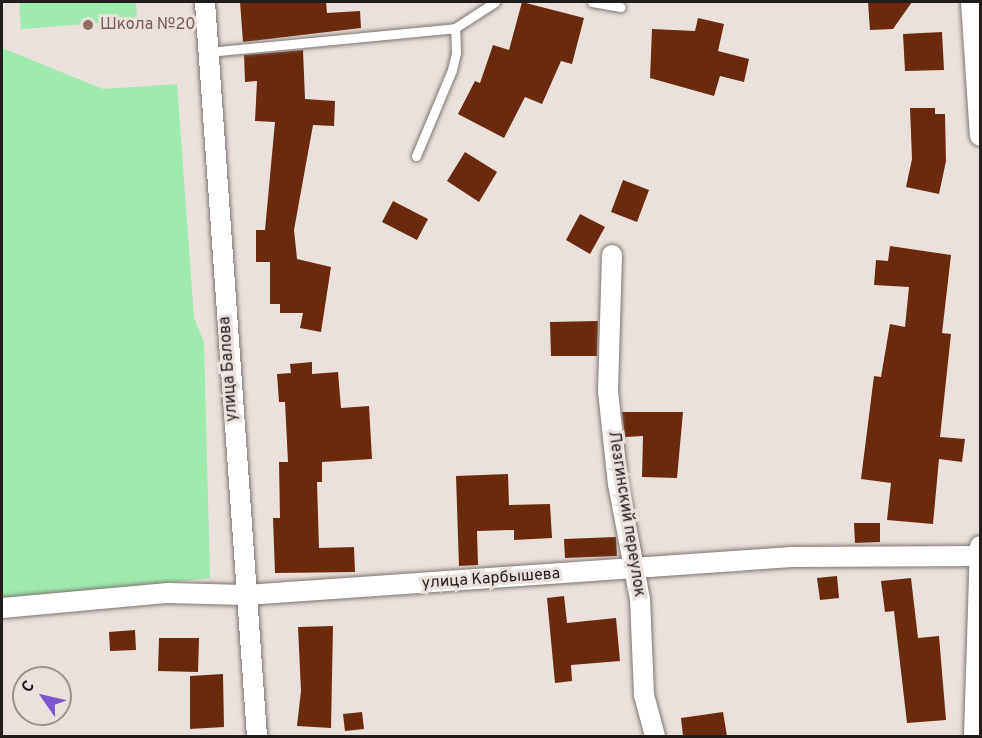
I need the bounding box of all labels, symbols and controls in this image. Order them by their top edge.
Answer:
place label: Школа №20 [100,15,195,35]
marker: Школа №20 [81,18,95,32]
street label: улица Балова [216,316,242,422]
street label: Лезгинский переулок [603,430,649,598]
street label: улица Карбышева [421,565,561,593]
north arrow [12,666,72,726]
text: С [18,677,40,697]

